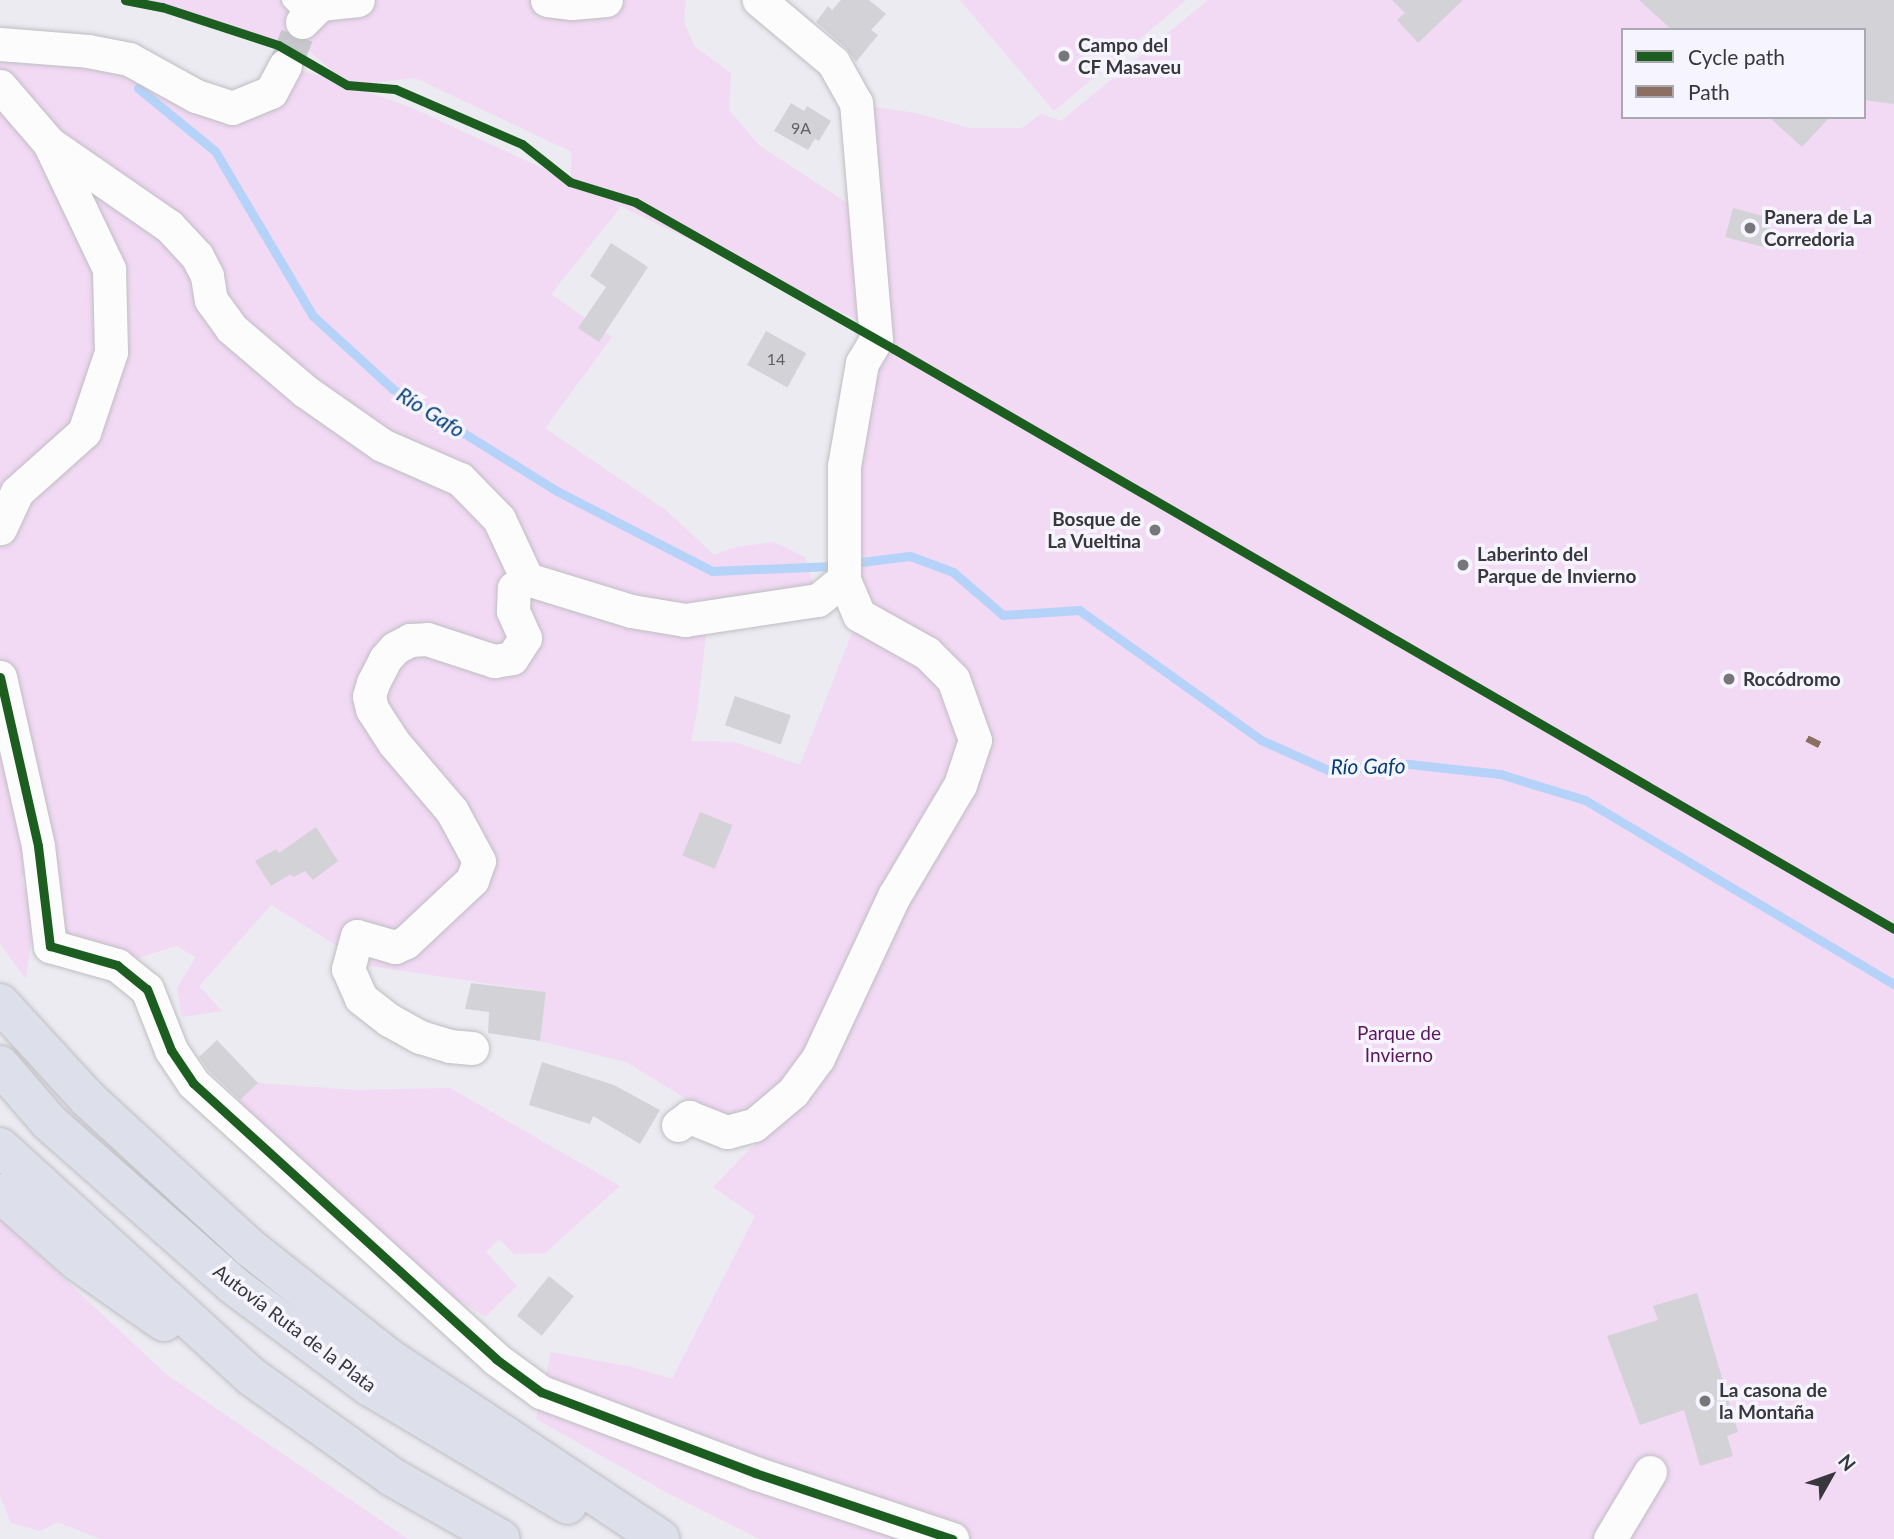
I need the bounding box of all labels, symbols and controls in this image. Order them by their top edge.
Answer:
legend [1621,28,1866,119]
place label: Campo del CF Masaveu [1078,34,1182,78]
text: Cycle path [1688,44,1785,69]
marker: Campo del CF Masaveu [1056,48,1072,64]
text: Path [1688,79,1730,104]
house number: 9A [791,118,811,138]
place label: Panera de La Corredoria [1764,206,1872,250]
marker: Panera de La Corredoria [1742,220,1758,236]
house number: 14 [767,349,785,369]
water label: Río Gafo [393,381,469,443]
place label: Bosque de La Vueltina [1046,508,1141,552]
marker: Bosque de La Vueltina [1147,522,1163,538]
place label: Laberinto del Parque de Invierno [1477,543,1636,587]
marker: Laberinto del Parque de Invierno [1455,557,1471,573]
place label: Rocódromo [1743,668,1841,690]
marker: Rocódromo [1721,671,1737,687]
water label: Río Gafo [1330,753,1406,779]
park label: Parque de Invierno [1357,1022,1441,1066]
street label: Autovía Ruta de la Plata [209,1259,381,1397]
place label: La casona de la Montaña [1719,1379,1827,1423]
marker: La casona de la Montaña [1697,1393,1713,1409]
north arrow [1796,1441,1866,1511]
text: N [1834,1449,1861,1475]

